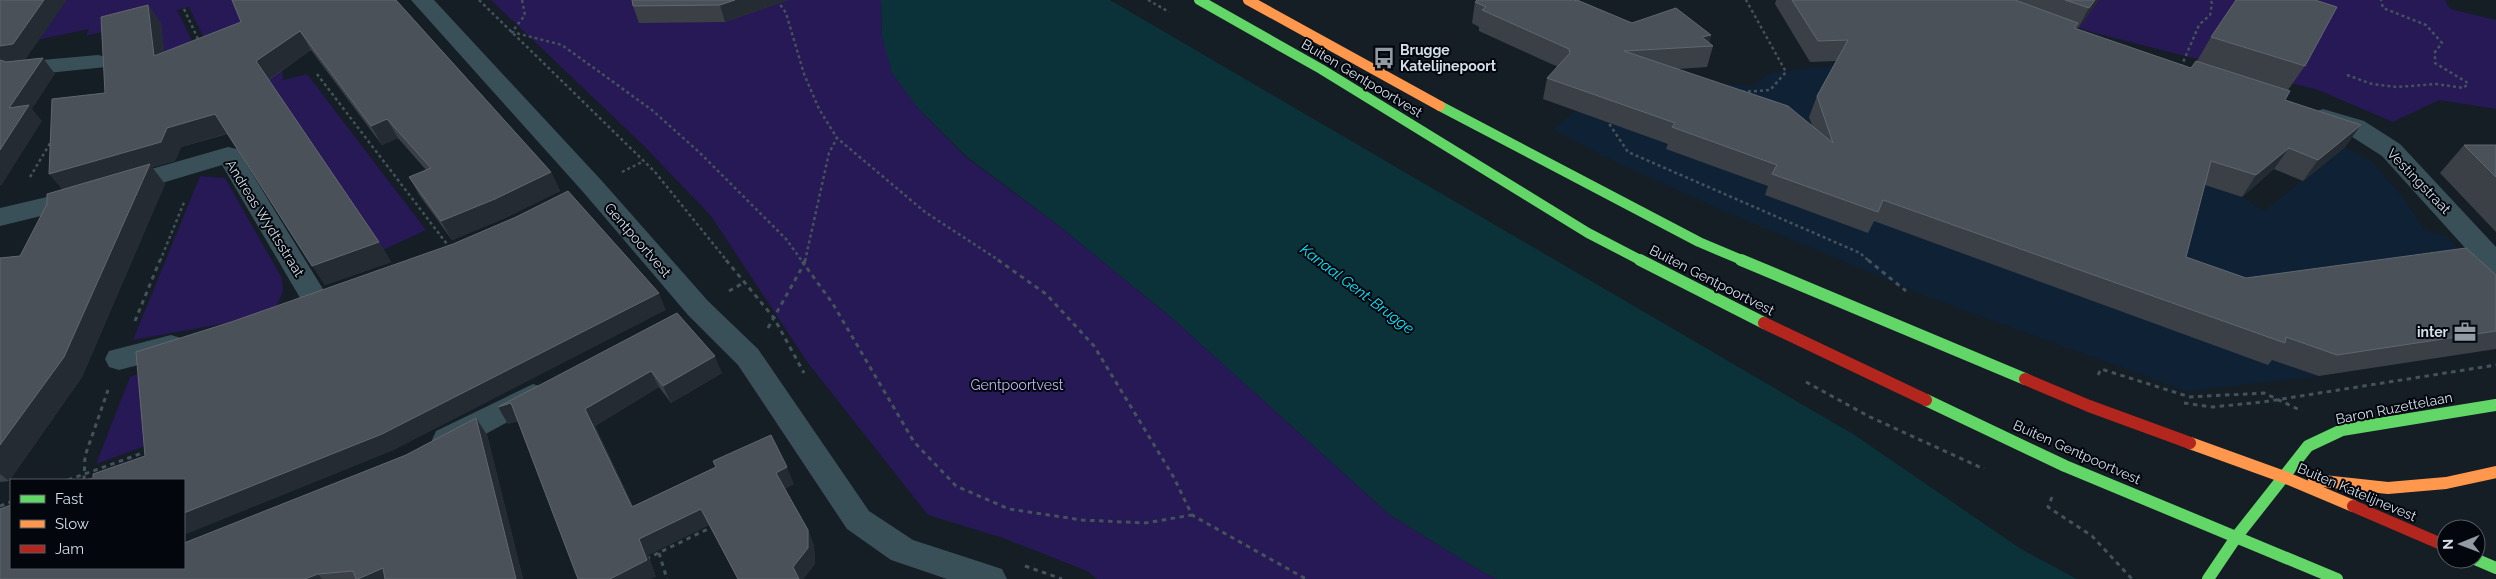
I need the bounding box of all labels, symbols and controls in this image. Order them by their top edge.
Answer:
street label: Buiten Gentpoortvest [1299,36,1426,121]
place label: Brugge Katelijnepoort [1400,42,1497,74]
bus stop icon: Brugge Katelijnepoort [1371,45,1397,71]
street label: Vestingstraat [2384,145,2454,217]
street label: Andreas Wydtsstraat [222,157,308,280]
street label: Gentpoortvest [602,200,675,281]
water label: Kanaal Gent-Brugge [1297,240,1417,338]
street label: Buiten Gentpoortvest [1647,242,1777,319]
office icon: inter [2452,319,2478,345]
place label: inter [2417,324,2449,340]
park label: Gentpoortvest [971,377,1064,393]
street label: Baron Ruzettelaan [2334,389,2454,427]
street label: Buiten Gentpoortvest [2011,417,2144,488]
street label: Buiten Katelijnevest [2295,460,2419,524]
legend [10,479,185,569]
text: Fast [55,490,83,508]
text: Slow [55,515,89,533]
north arrow [2436,519,2486,569]
text: N [2440,539,2456,550]
text: Jam [55,540,84,558]

